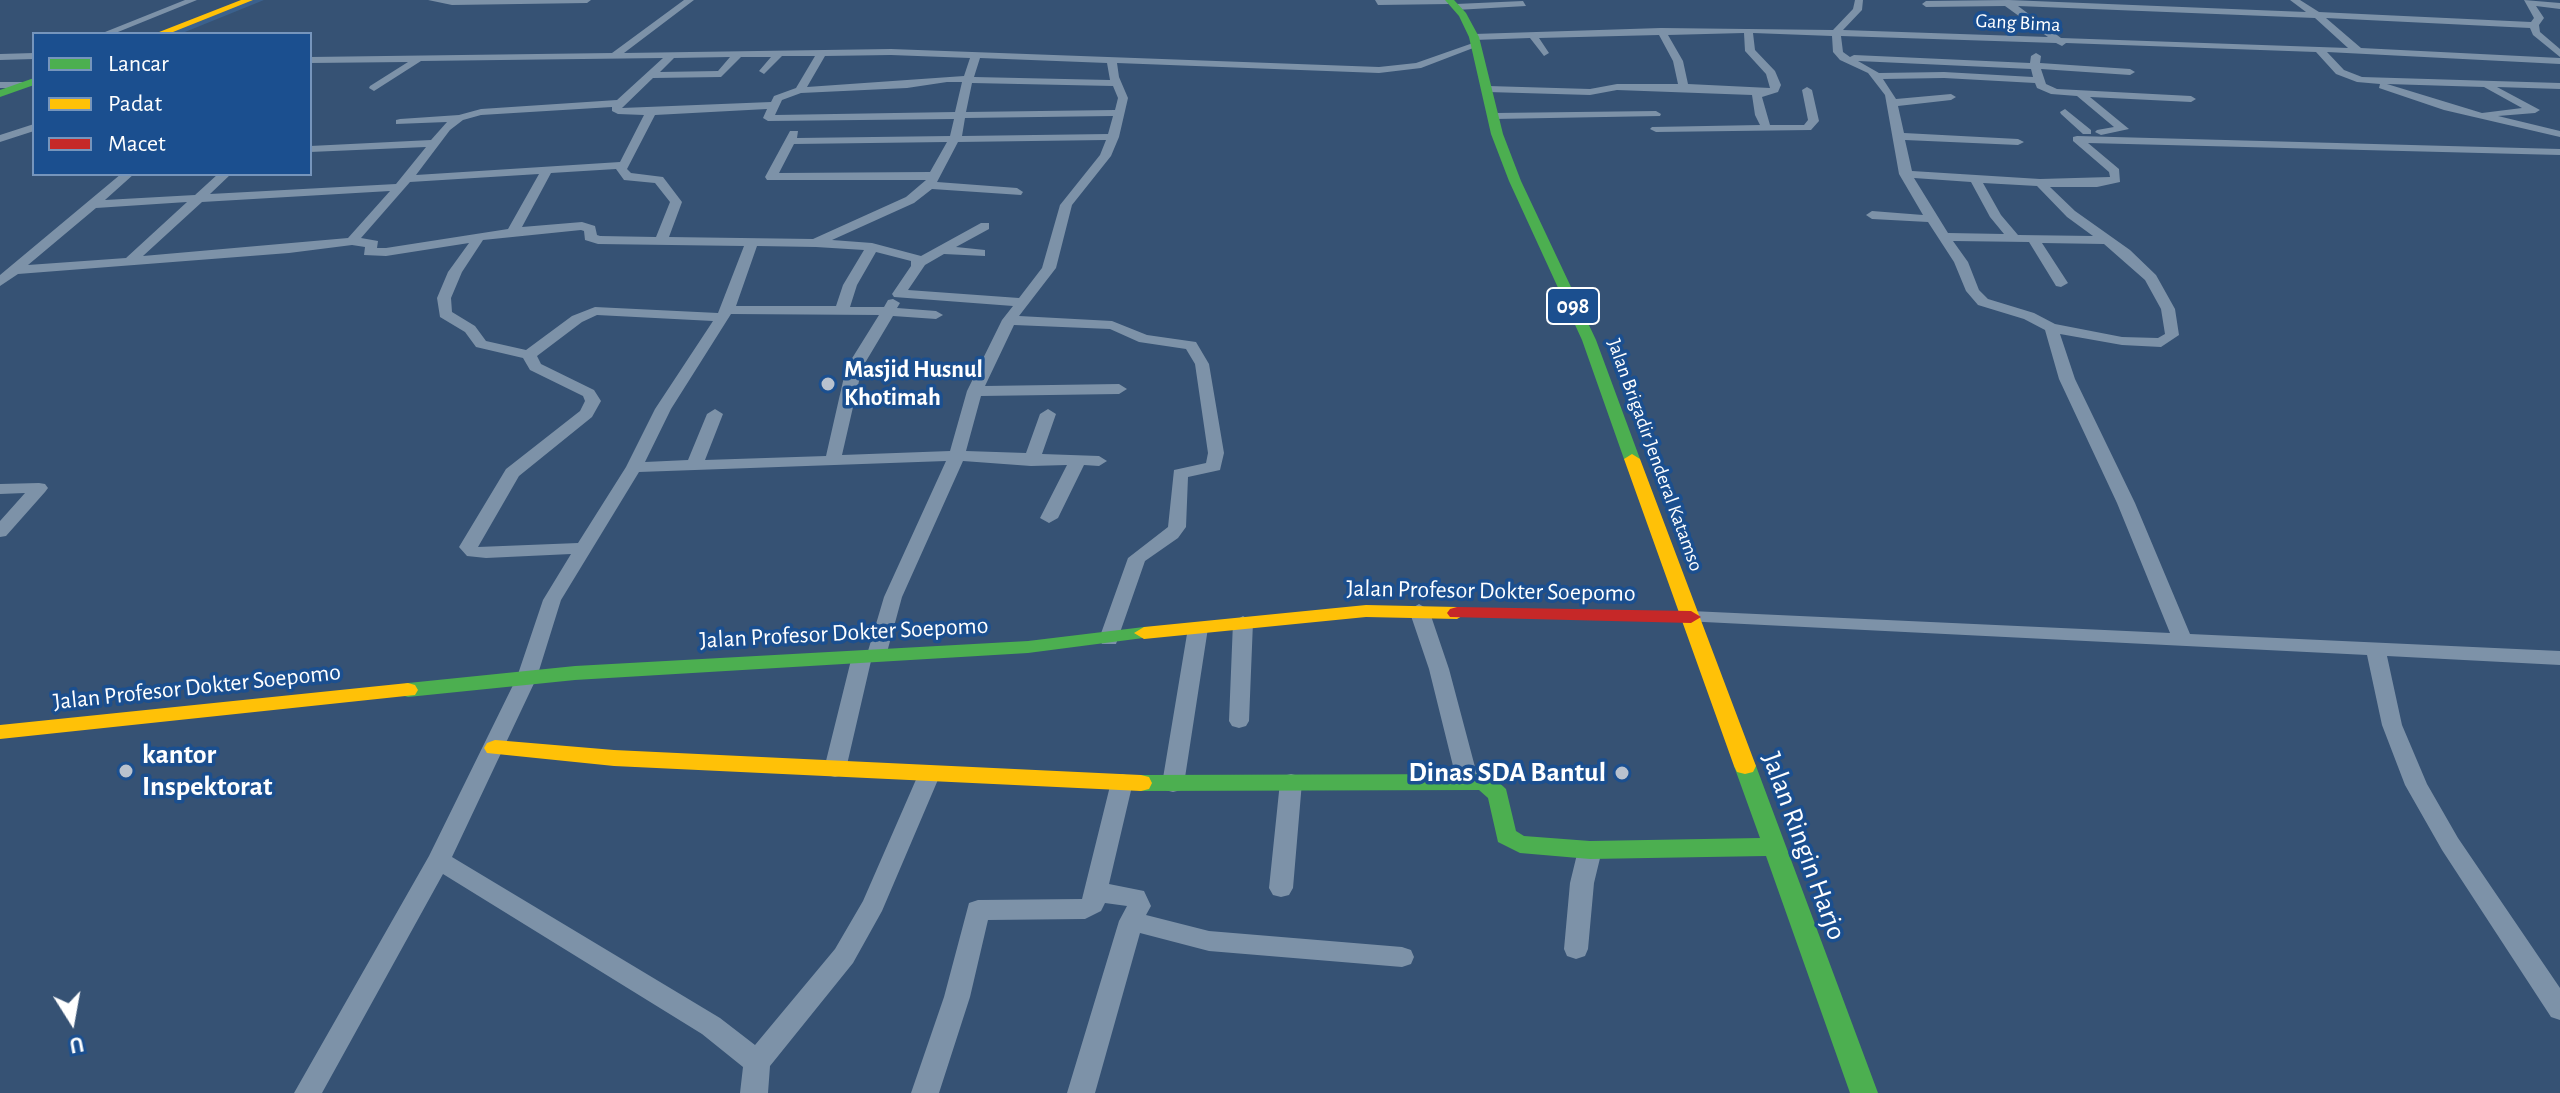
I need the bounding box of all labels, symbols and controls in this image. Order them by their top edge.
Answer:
street label: Gang Bima [1975,9,2061,37]
legend [32,32,312,176]
text: Lancar [108,52,169,76]
text: Padat [108,92,162,116]
text: Macet [108,132,166,156]
road number: 098 [1547,288,1599,324]
street label: Jalan Brigadir Jenderal Katamso [1602,336,1708,574]
place label: Masjid Husnul Khotimah [844,356,983,412]
marker: Masjid Husnul Khotimah [819,375,837,393]
street label: Jalan Profesor Dokter Soepomo [1346,574,1636,608]
street label: Jalan Profesor Dokter Soepomo [699,611,989,655]
street label: Jalan Profesor Dokter Soepomo [52,658,342,716]
place label: kantor Inspektorat [142,738,272,804]
street label: Jalan Ringin Harjo [1754,748,1854,944]
place label: Dinas SDA Bantul [1408,756,1606,790]
marker: kantor Inspektorat [117,762,135,780]
marker: Dinas SDA Bantul [1613,764,1631,782]
north arrow [32,981,112,1061]
text: U [68,1032,86,1057]

